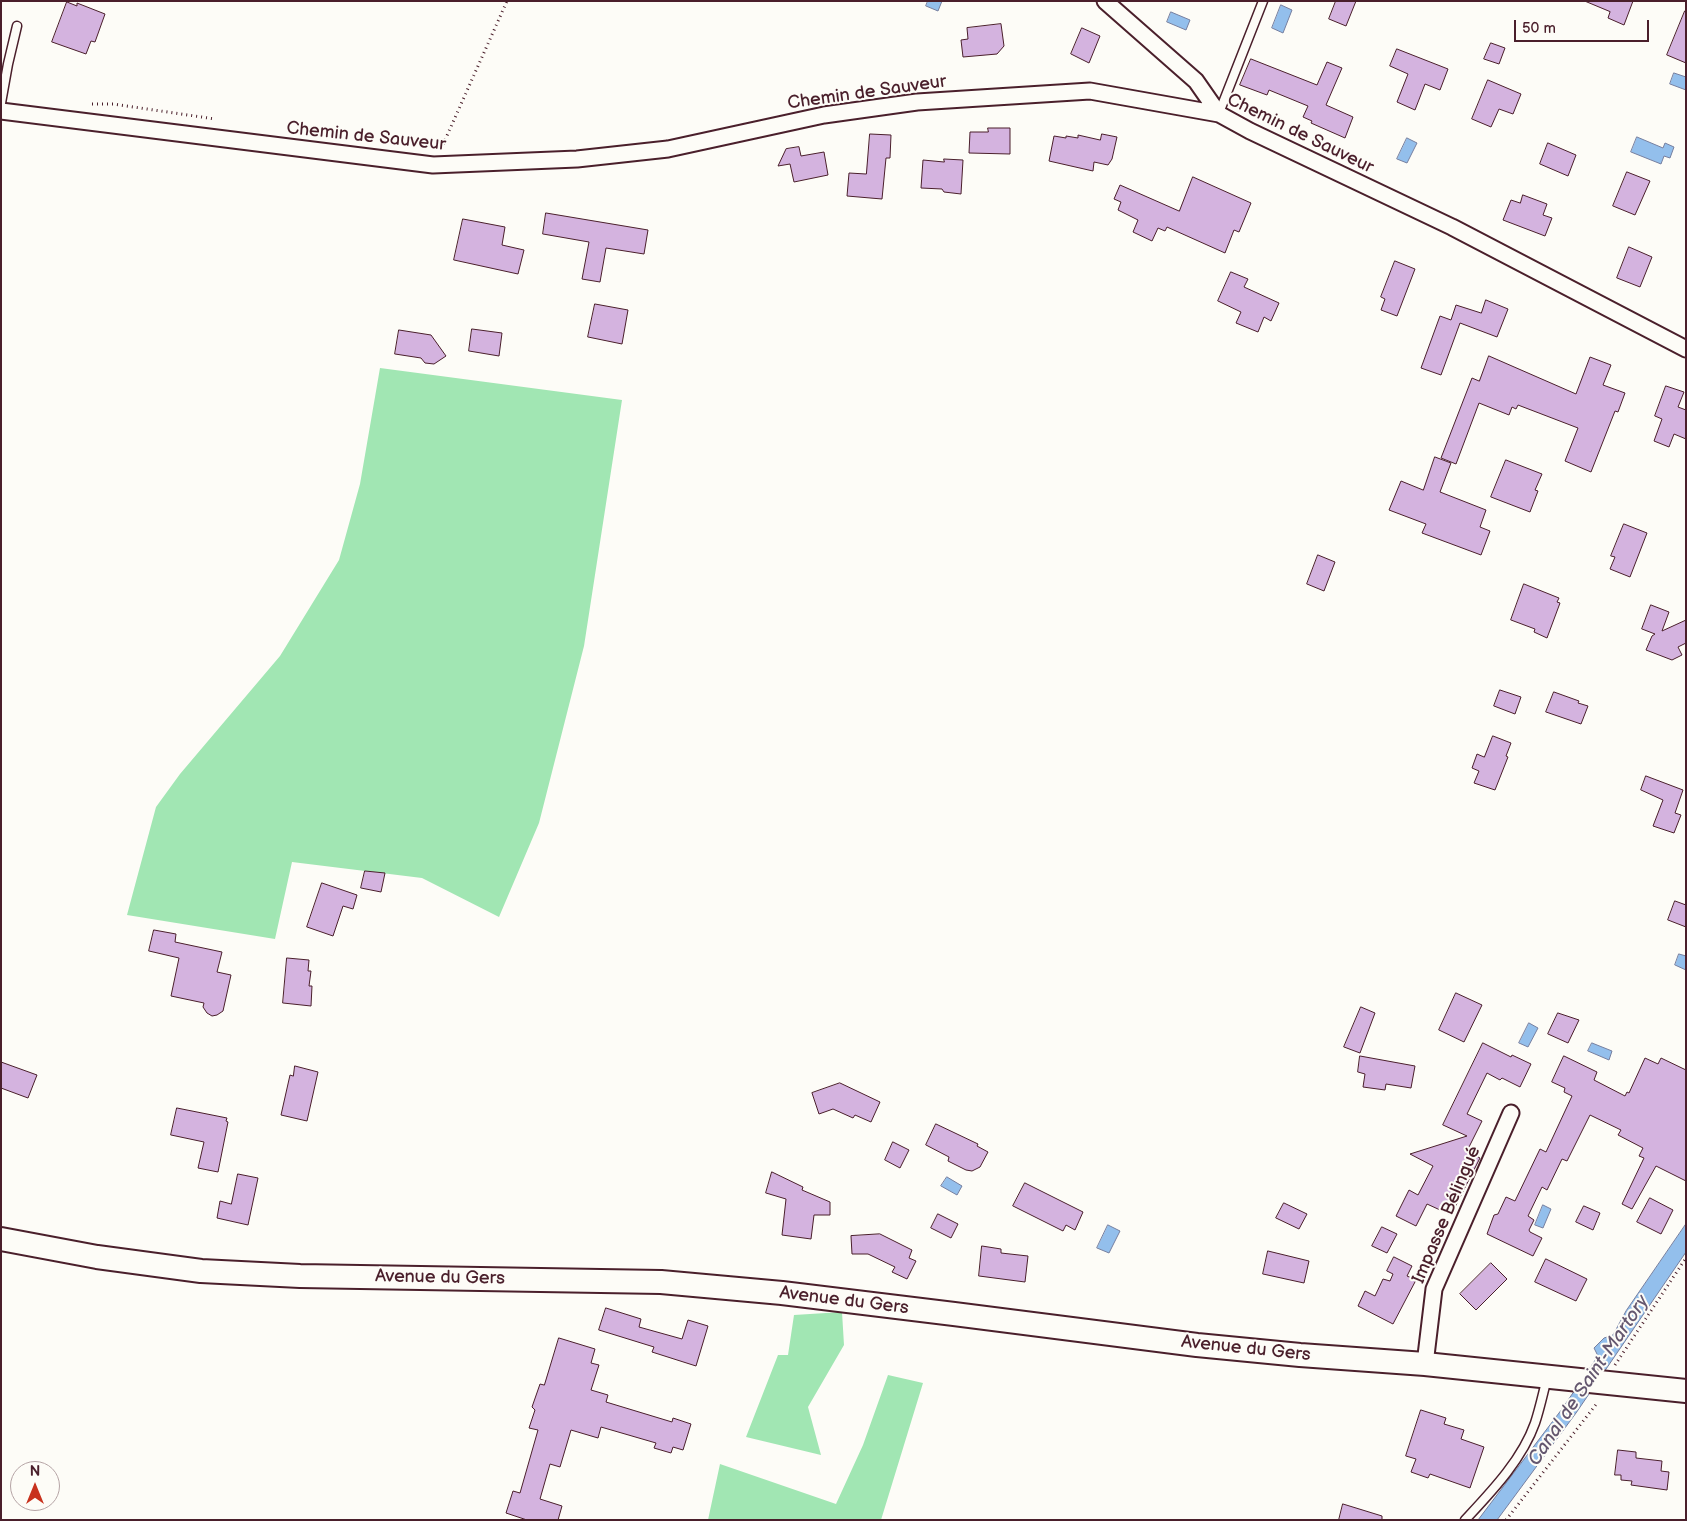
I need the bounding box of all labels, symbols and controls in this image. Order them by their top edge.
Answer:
scale bar [1517,10,1652,42]
text: 50 m [1522,19,1556,38]
street label: Chemin de Sauveur [786,71,948,115]
street label: Chemin de Sauveur [1223,89,1377,179]
street label: Chemin de Sauveur [285,118,447,156]
street label: Impasse Bélingué [1408,1143,1486,1287]
street label: Avenue du Gers [375,1266,505,1290]
street label: Avenue du Gers [778,1282,910,1320]
water label: Canal de Saint-Martory [1524,1292,1654,1470]
street label: Avenue du Gers [1180,1331,1312,1367]
north arrow [10,1461,60,1511]
text: N [30,1463,40,1480]

